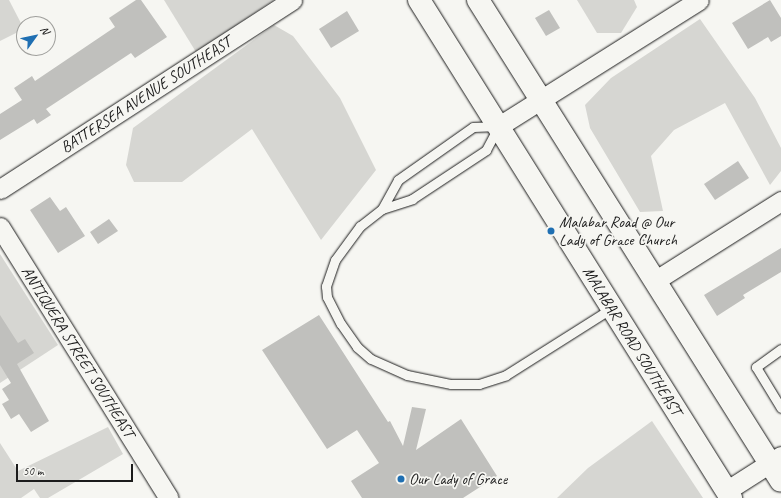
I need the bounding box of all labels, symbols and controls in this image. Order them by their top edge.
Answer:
north arrow [16,16,56,56]
text: N [37,23,53,37]
street label: BATTERSEA AVENUE SOUTHEAST [58,33,234,157]
place label: Malabar Road @ Our Lady of Grace Church [559,212,678,250]
marker: Malabar Road @ Our Lady of Grace Church [546,226,556,236]
street label: ANTIQUERA STREET SOUTHEAST [17,263,139,441]
street label: MALABAR ROAD SOUTHEAST [578,263,686,419]
scale bar [18,456,135,482]
text: 50 m [23,463,43,479]
place label: Our Lady of Grace [409,469,507,489]
marker: Our Lady of Grace [396,474,406,484]

